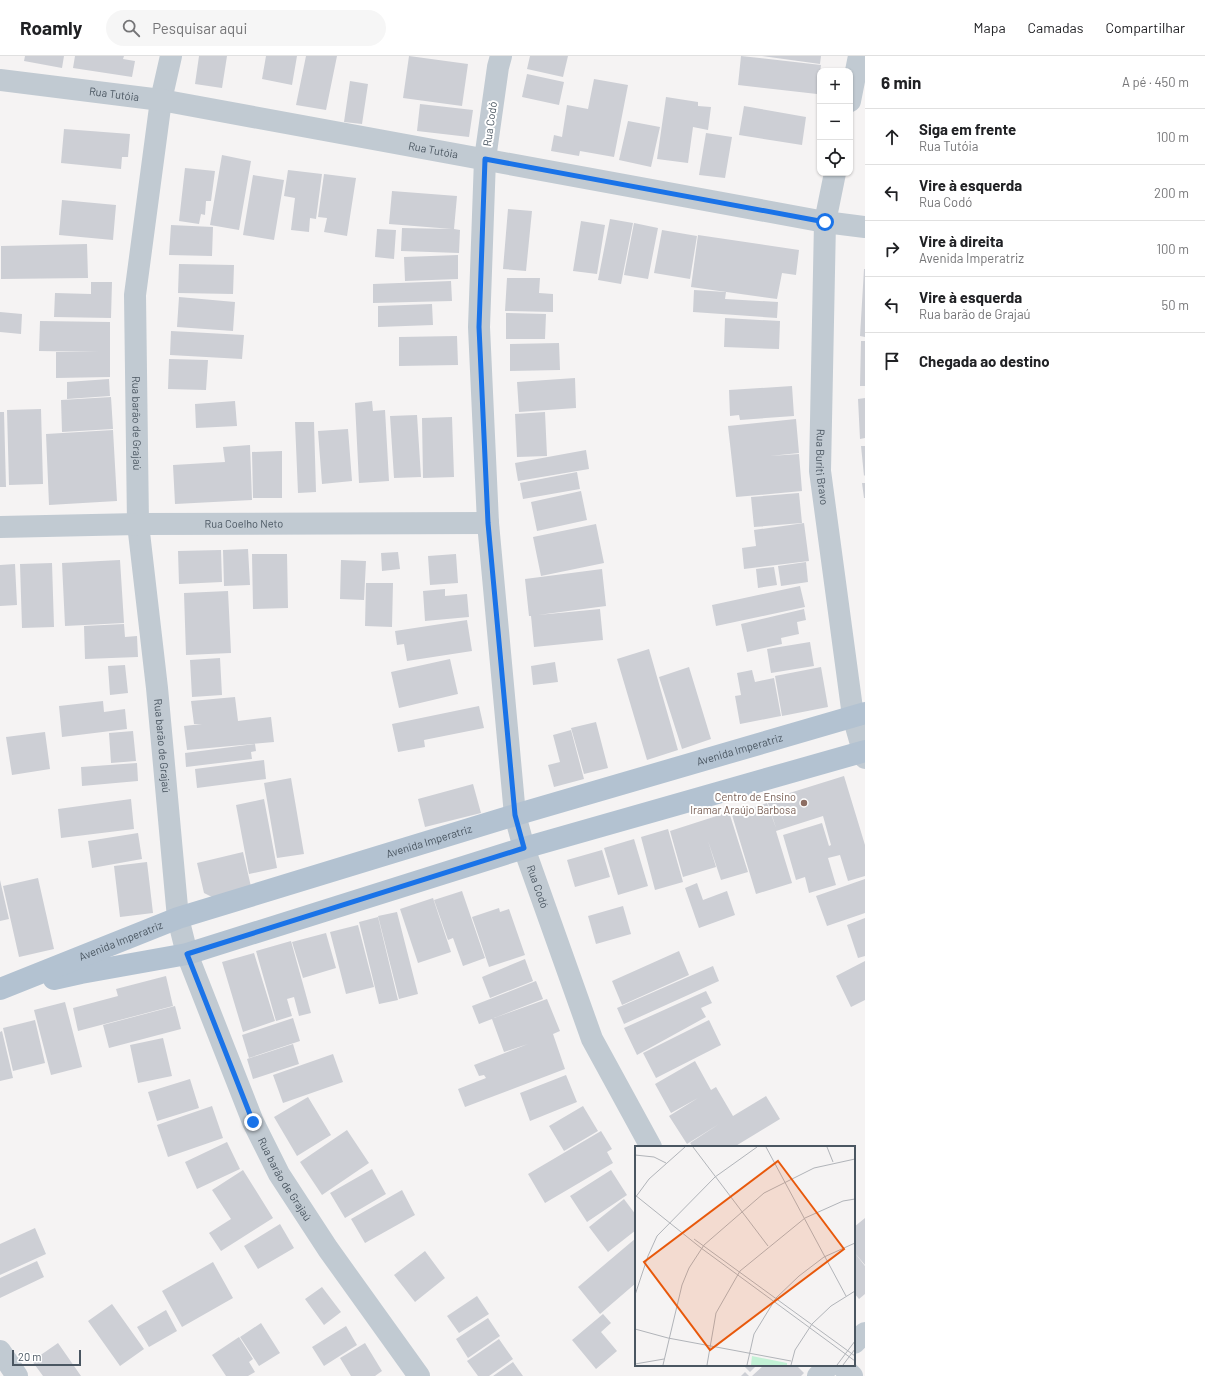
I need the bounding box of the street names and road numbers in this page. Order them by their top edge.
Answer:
street label: Rua Tutóia [88,84,140,103]
street label: Rua Codó [480,101,499,147]
street label: Rua Tutóia [407,139,459,160]
street label: Rua barão de Grajaú [130,376,144,471]
street label: Rua Buriti Bravo [814,429,832,506]
street label: Rua Coelho Neto [205,517,283,530]
street label: Rua barão de Grajaú [152,698,174,793]
street label: Avenida Imperatriz [695,730,784,768]
street label: Avenida Imperatriz [384,822,473,860]
street label: Rua Codó [525,863,552,910]
street label: Avenida Imperatriz [77,918,164,963]
street label: Rua barão de Grajaú [256,1135,315,1223]

